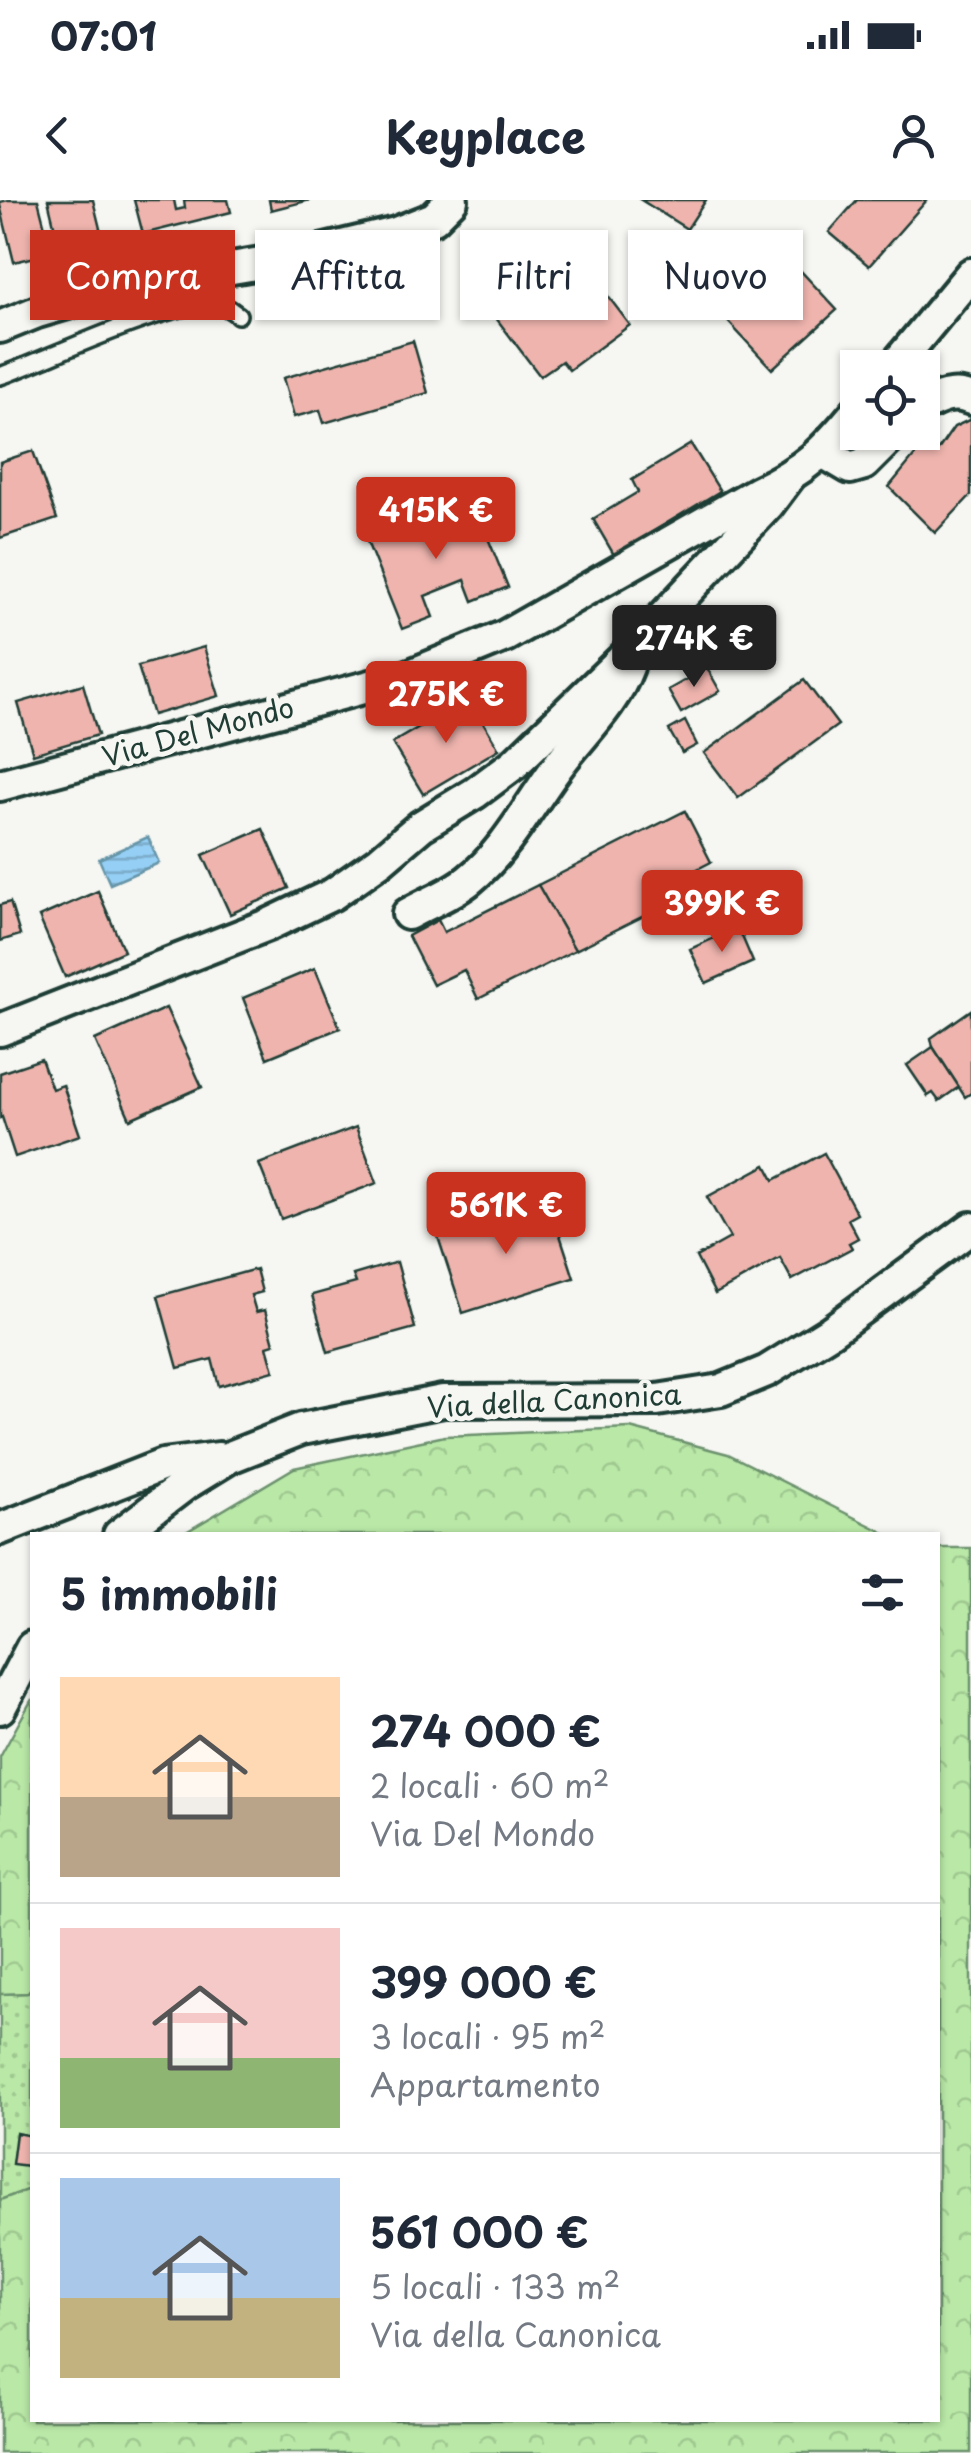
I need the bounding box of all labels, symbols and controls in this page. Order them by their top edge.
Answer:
text: 07:01 [50,7,157,64]
text: Keyplace [385,101,586,169]
icon: back [30,108,85,163]
icon: person [886,108,941,163]
chip: Compra [30,230,235,320]
chip: Affitta [255,230,440,320]
chip: Filtri [460,230,608,320]
chip: Nuovo [628,230,803,320]
map controls [840,350,940,450]
button: locate [840,350,940,450]
pin: 415K € [355,477,517,562]
text: 415K € [378,485,494,533]
pin: 274K € [613,605,775,690]
text: 274K € [634,613,754,661]
pin: 275K € [365,661,527,746]
text: 275K € [388,669,504,717]
street label: Via Del Mondo [97,684,298,777]
pin: 399K € [641,870,803,955]
text: 399K € [664,878,780,926]
pin: 561K € [425,1172,587,1257]
text: 561K € [449,1180,563,1228]
street label: Via della Canonica [426,1371,683,1428]
text: 5 immobili [60,1561,278,1624]
icon: filters [855,1565,910,1620]
text: 274 000 € [370,1698,601,1761]
icon: home [140,1717,260,1837]
text: 2 locali · 60 m² [370,1761,610,1809]
text: Via Del Mondo [370,1809,595,1857]
text: 399 000 € [370,1949,597,2012]
icon: home [140,1968,260,2088]
text: 3 locali · 95 m² [370,2012,606,2060]
text: Appartamento [370,2060,600,2108]
text: 561 000 € [370,2199,589,2262]
icon: home [140,2218,260,2338]
text: 5 locali · 133 m² [370,2262,620,2310]
text: Via della Canonica [370,2310,661,2358]

